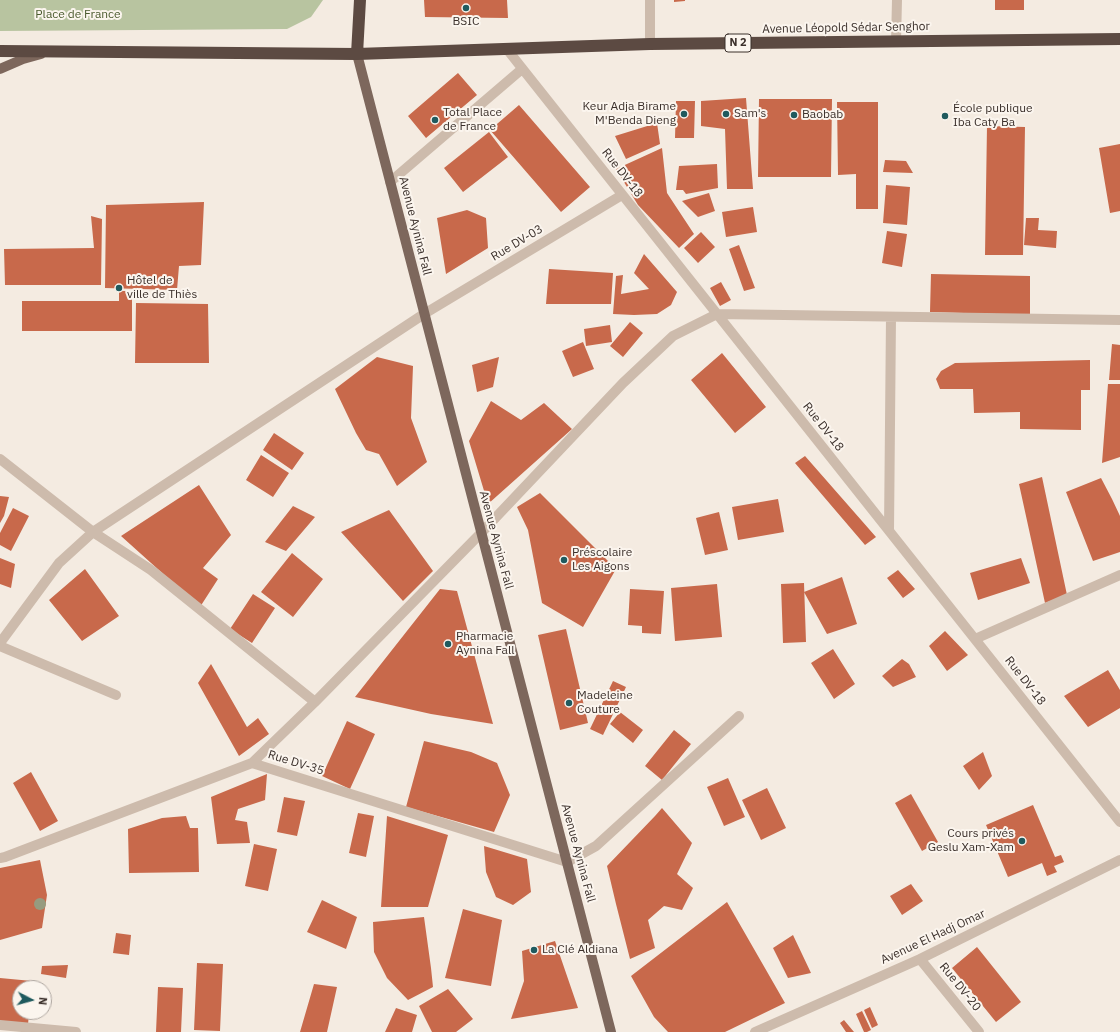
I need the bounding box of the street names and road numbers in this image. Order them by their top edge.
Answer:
street label: Avenue Léopold Sédar Senghor [762,19,930,37]
road number: N 2 [725,34,751,52]
street label: Rue DV-18 [598,146,646,200]
street label: Avenue Aynina Fall [396,175,434,277]
street label: Rue DV-03 [488,222,546,264]
street label: Rue DV-18 [799,400,847,454]
street label: Avenue Aynina Fall [476,489,516,591]
street label: Rue DV-18 [1001,654,1049,708]
street label: Rue DV-35 [266,748,326,778]
street label: Avenue Aynina Fall [558,802,598,904]
street label: Avenue El Hadj Omar [879,906,987,968]
street label: Rue DV-20 [936,960,984,1014]

